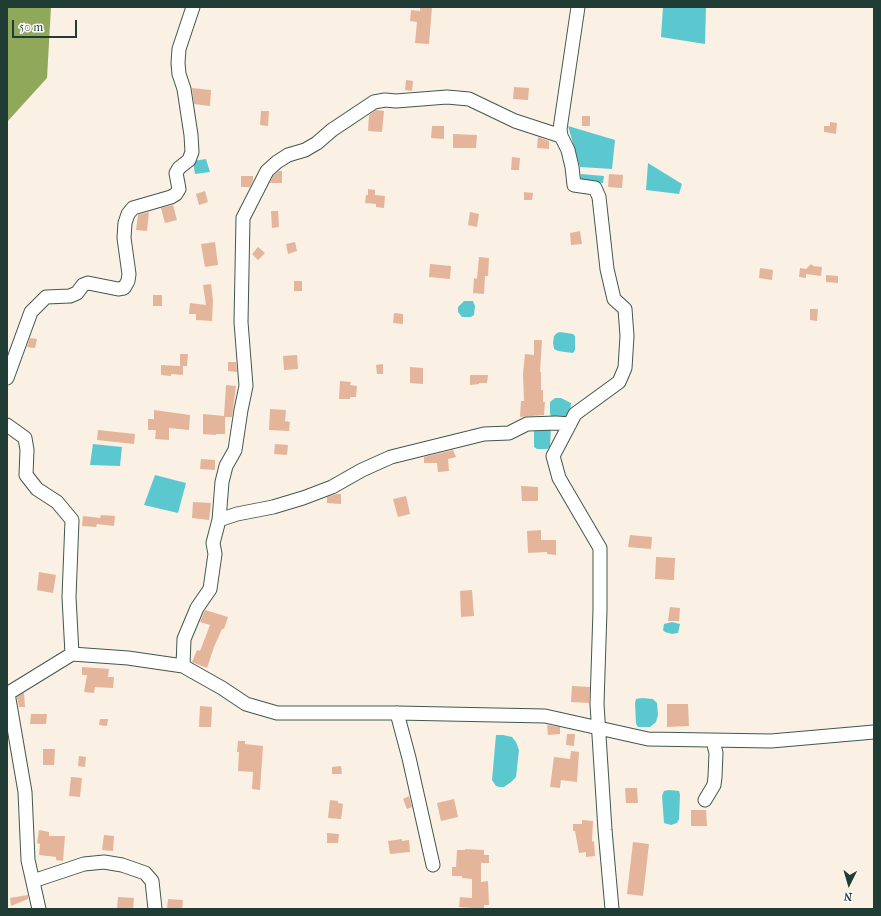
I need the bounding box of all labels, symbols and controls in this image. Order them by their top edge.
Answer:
scale bar [14,12,79,38]
text: 50 m [19,20,43,34]
north arrow [829,864,869,904]
text: N [843,890,853,903]

